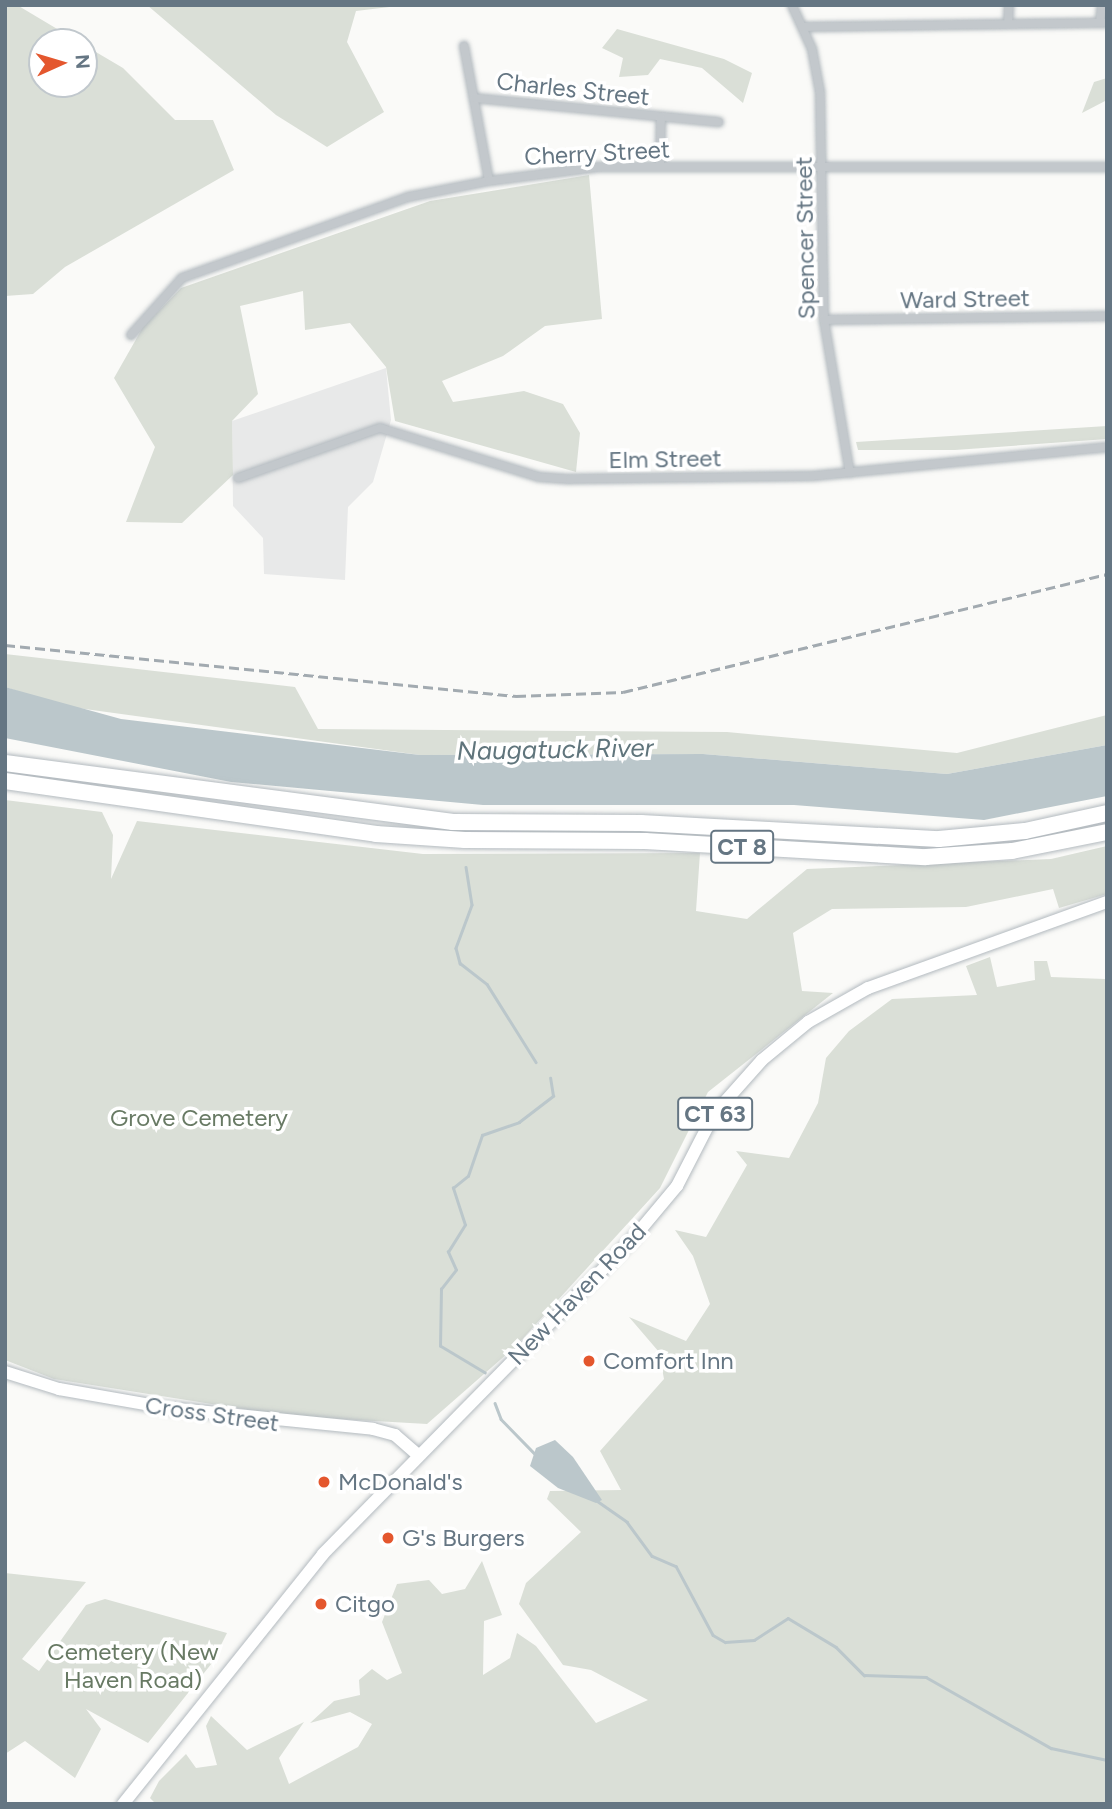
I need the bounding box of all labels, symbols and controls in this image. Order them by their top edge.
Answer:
north arrow [28,28,98,98]
text: N [70,54,94,70]
street label: Charles Street [495,67,651,111]
street label: Cherry Street [523,135,671,171]
street label: Spencer Street [789,156,821,320]
street label: Ward Street [900,283,1030,315]
street label: Elm Street [608,444,722,474]
water label: Naugatuck River [456,733,654,767]
road number: CT 8 [709,828,775,866]
road number: CT 63 [676,1094,754,1134]
park label: Grove Cemetery [110,1104,288,1132]
street label: New Haven Road [502,1217,652,1371]
place label: Comfort Inn [603,1347,734,1375]
marker: Comfort Inn [581,1353,597,1369]
street label: Cross Street [143,1390,281,1438]
place label: McDonald's [338,1468,463,1496]
marker: McDonald's [316,1474,332,1490]
place label: G's Burgers [402,1524,525,1552]
marker: G's Burgers [380,1530,396,1546]
place label: Citgo [335,1590,395,1618]
marker: Citgo [313,1596,329,1612]
park label: Cemetery (New Haven Road) [47,1638,219,1694]

